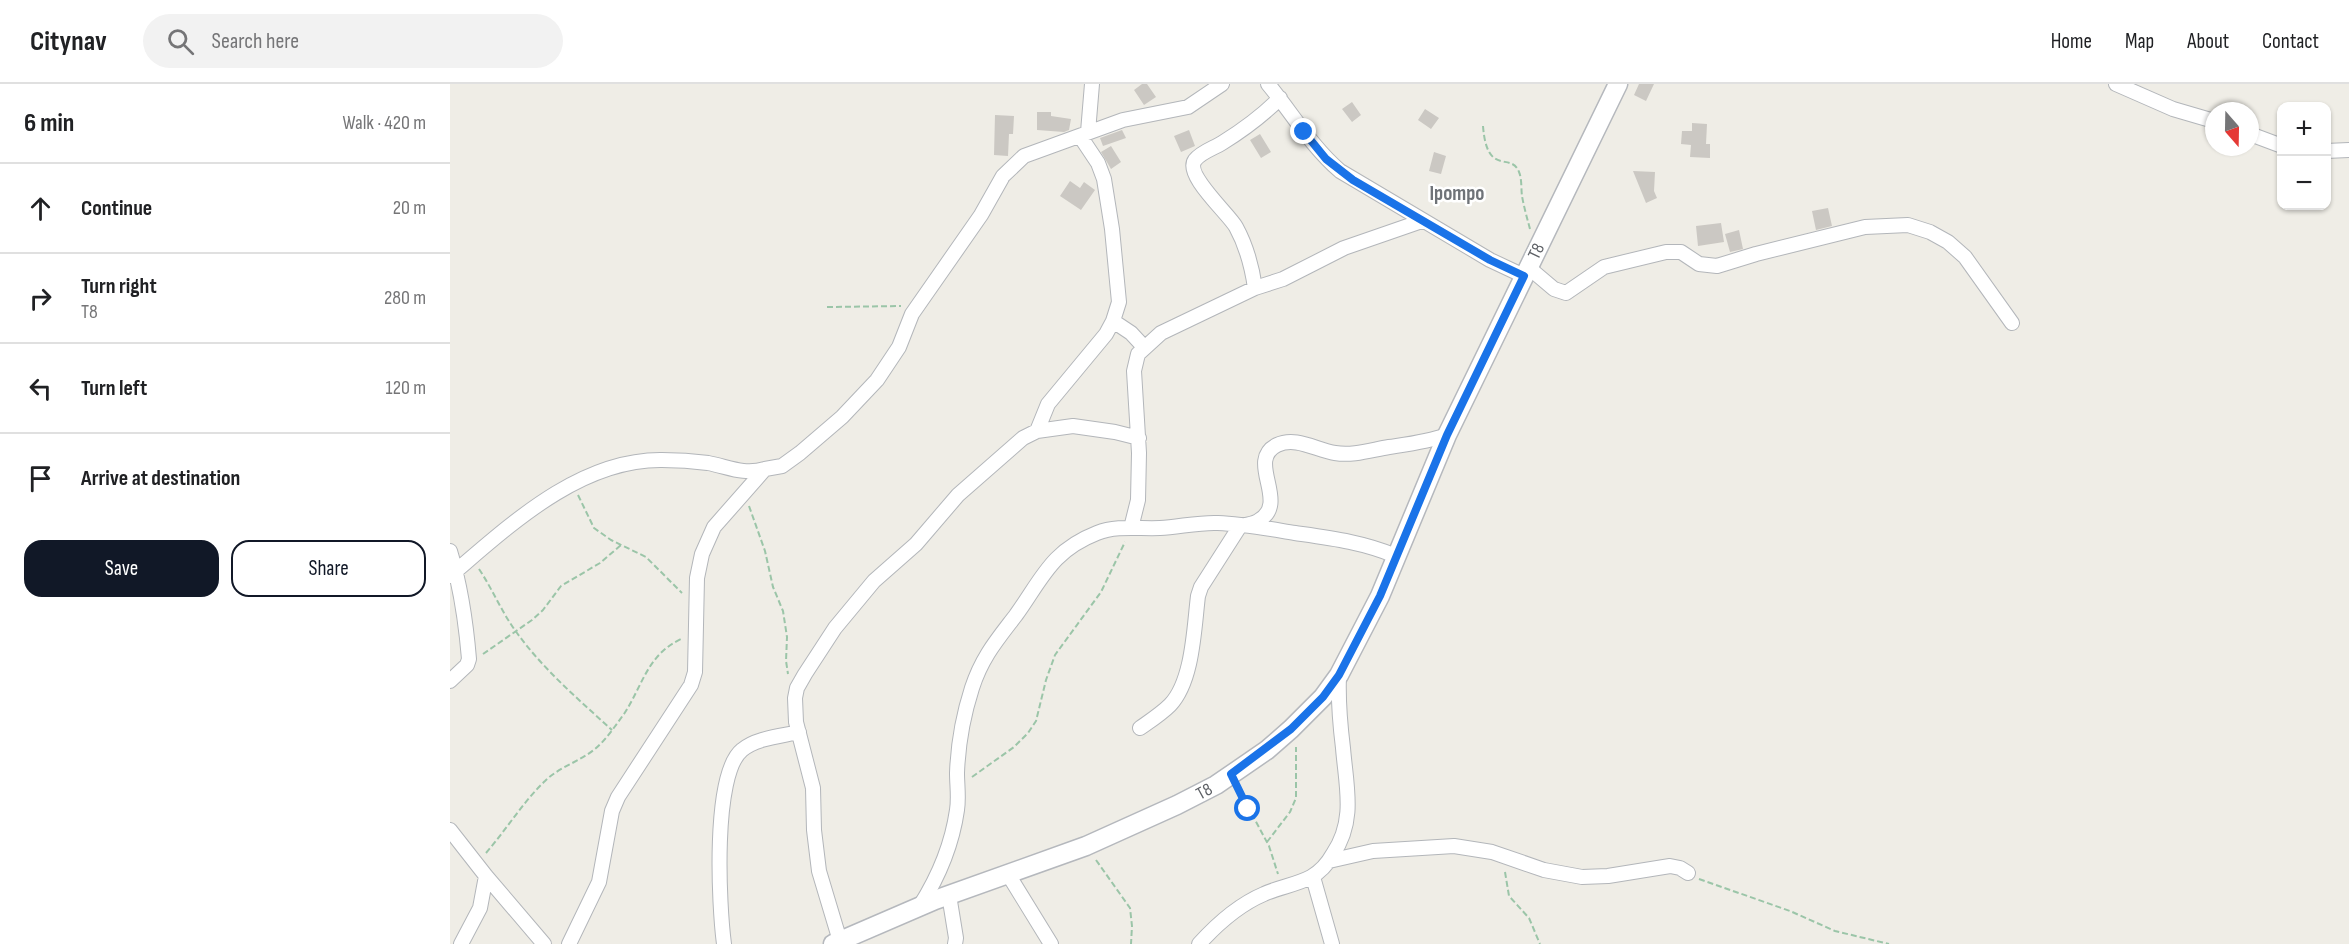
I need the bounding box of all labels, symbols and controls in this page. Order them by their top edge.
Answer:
search box [143,14,563,68]
text: Citynav [30,25,107,58]
icon: search [164,25,197,58]
text: Search here [212,28,299,55]
text: Home [2051,29,2092,54]
text: Map [2125,29,2154,54]
text: About [2187,29,2229,54]
text: Contact [2262,29,2319,54]
north arrow [2205,102,2259,156]
map controls [2277,102,2331,210]
button: + [2277,102,2331,156]
text: 6 min [24,108,74,139]
text: Walk · 420 m [342,111,426,135]
route end [1290,118,1316,144]
button: − [2277,156,2331,210]
district label: Ipompo [1429,181,1485,206]
icon: ahead [24,192,57,225]
text: Continue [81,195,152,222]
text: 20 m [393,196,426,220]
street label: T8 [1524,240,1549,263]
text: Turn right [81,273,157,300]
icon: right [24,282,57,315]
text: 280 m [384,286,426,310]
text: T8 [81,300,98,324]
icon: left [24,372,57,405]
text: Turn left [81,375,147,402]
text: 120 m [386,376,426,400]
icon: arrive [24,462,57,495]
text: Arrive at destination [81,465,240,492]
button: Save [24,540,219,597]
button: Share [231,540,426,597]
street label: T8 [1193,779,1216,804]
route start [1234,795,1260,821]

